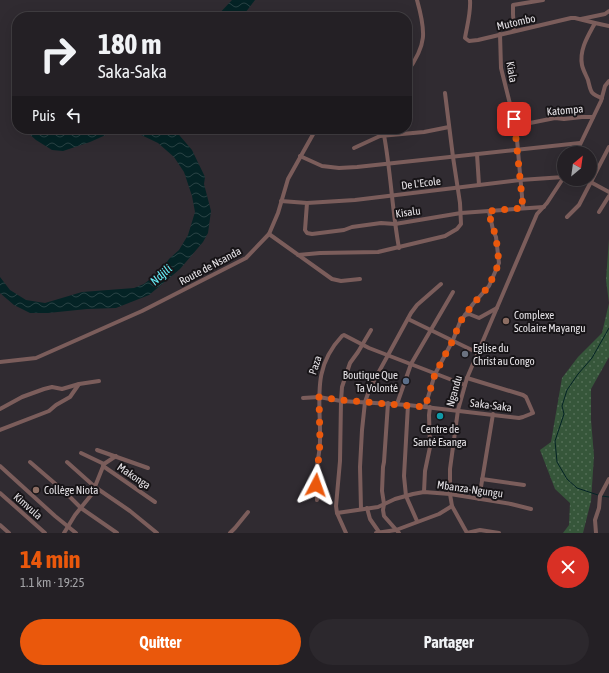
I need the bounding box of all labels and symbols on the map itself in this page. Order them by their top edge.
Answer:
street label: Mutombo [496,12,536,32]
street label: Kiala [504,61,520,83]
pin [497,102,531,136]
street label: Katompa [546,102,584,118]
north arrow [557,146,597,186]
street label: De L'Ecole [400,175,442,191]
street label: Kisalu [395,204,421,220]
street label: Route de Nsanda [177,245,243,287]
water label: Ndjili [147,262,175,288]
place label: Complexe Scolaire Mayangu [514,309,586,334]
marker: Complexe Scolaire Mayangu [501,316,511,326]
place label: Eglise du Christ au Congo [473,342,535,367]
marker: Eglise du Christ au Congo [460,349,470,359]
street label: Paza [306,354,324,376]
place label: Boutique Que Ta Volonté [343,369,398,394]
street label: Ngandu [444,374,464,408]
marker: Boutique Que Ta Volonté [401,376,411,386]
street label: Saka-Saka [469,396,513,414]
marker: Centre de Santé Esanga [435,411,445,421]
place label: Centre de Santé Esanga [413,423,467,448]
street label: Makonga [115,461,153,491]
position arrow [295,464,337,506]
street label: Mbanza-Ngungu [436,478,504,500]
place label: Collège Niota [44,484,98,496]
marker: Collège Niota [31,485,41,495]
street label: Kimvula [11,490,45,522]

